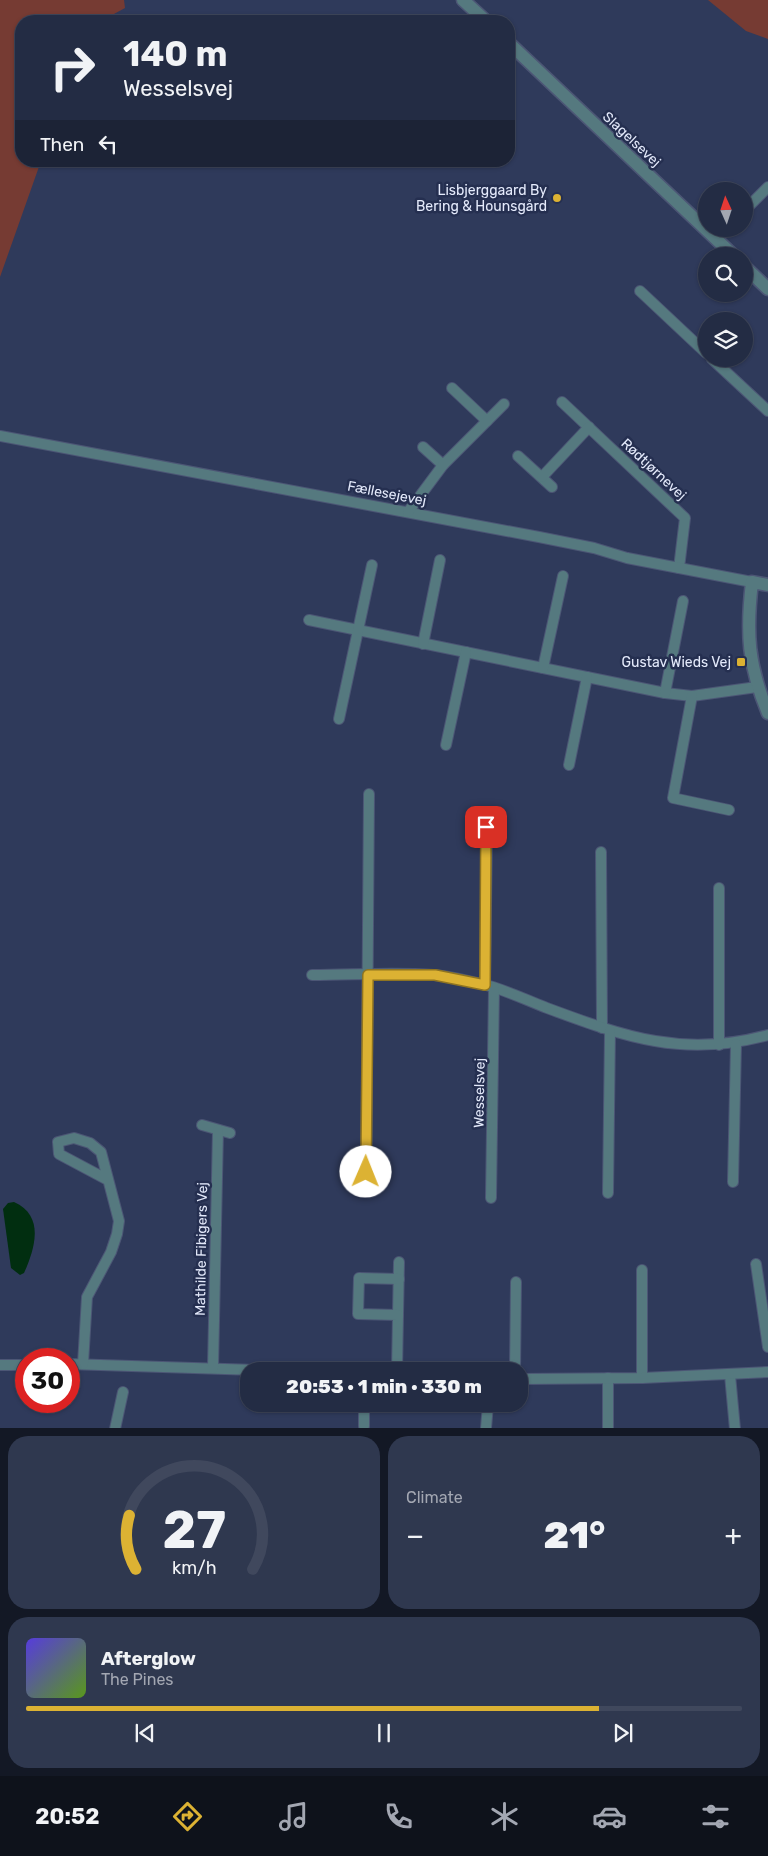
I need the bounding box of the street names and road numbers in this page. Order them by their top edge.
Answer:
street label: Slagelsevej [599,108,664,170]
street label: Rødtjørnevej [618,435,690,504]
street label: Fællesejevej [346,478,428,509]
street label: Wesselsvej [470,1058,489,1128]
street label: Mathilde Fibigers Vej [192,1182,211,1316]

